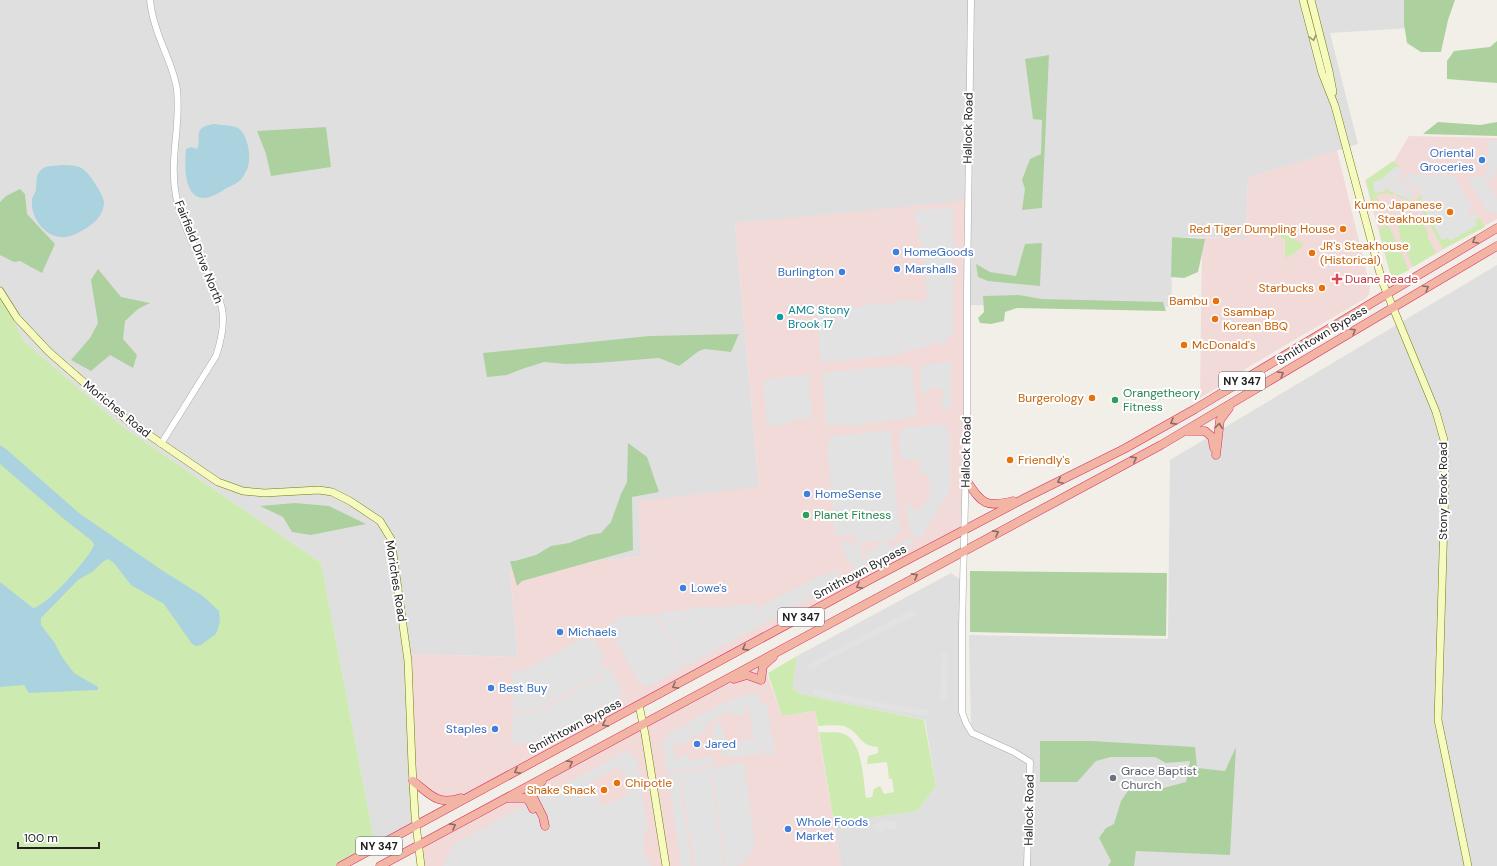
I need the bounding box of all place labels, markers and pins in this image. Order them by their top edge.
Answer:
place label: Oriental Groceries [1420,145,1474,175]
marker: Oriental Groceries [1477,155,1487,165]
place label: Kumo Japanese Steakhouse [1354,197,1442,227]
marker: Kumo Japanese Steakhouse [1445,207,1455,217]
place label: Red Tiger Dumpling House [1190,221,1335,237]
marker: Red Tiger Dumpling House [1338,224,1348,234]
place label: JR's Steakhouse (Historical) [1320,238,1409,268]
place label: HomeGoods [904,244,974,260]
marker: HomeGoods [891,247,901,257]
marker: JR's Steakhouse (Historical) [1307,248,1317,258]
place label: Marshalls [905,261,957,277]
place label: Burlington [778,264,834,280]
marker: Marshalls [892,264,902,274]
marker: Burlington [837,267,847,277]
place label: Duane Reade [1345,271,1418,287]
marker: Duane Reade [1332,274,1342,284]
place label: Starbucks [1258,280,1314,296]
marker: Starbucks [1317,283,1327,293]
place label: Bambu [1169,293,1208,309]
marker: Bambu [1211,296,1221,306]
place label: AMC Stony Brook 17 [788,302,850,332]
place label: Ssambap Korean BBQ [1223,304,1288,334]
marker: AMC Stony Brook 17 [775,312,785,322]
marker: Ssambap Korean BBQ [1210,314,1220,324]
place label: McDonald's [1192,337,1256,353]
marker: McDonald's [1179,340,1189,350]
place label: Orangetheory Fitness [1123,385,1200,415]
place label: Burgerology [1018,390,1084,406]
marker: Burgerology [1087,393,1097,403]
marker: Orangetheory Fitness [1110,395,1120,405]
place label: Friendly's [1018,452,1070,468]
marker: Friendly's [1005,455,1015,465]
place label: HomeSense [815,486,881,502]
marker: HomeSense [802,489,812,499]
place label: Planet Fitness [814,507,891,523]
marker: Planet Fitness [801,510,811,520]
place label: Lowe's [691,580,727,596]
marker: Lowe's [678,583,688,593]
place label: Michaels [568,624,617,640]
marker: Michaels [555,627,565,637]
place label: Best Buy [499,680,548,696]
marker: Best Buy [486,683,496,693]
place label: Staples [446,721,487,737]
marker: Staples [490,724,500,734]
place label: Jared [705,736,736,752]
marker: Jared [692,739,702,749]
place label: Grace Baptist Church [1121,763,1197,793]
marker: Grace Baptist Church [1108,773,1118,783]
place label: Chipotle [625,775,672,791]
marker: Chipotle [612,778,622,788]
place label: Shake Shack [527,782,596,798]
marker: Shake Shack [599,785,609,795]
place label: Whole Foods Market [796,814,868,844]
marker: Whole Foods Market [783,824,793,834]

